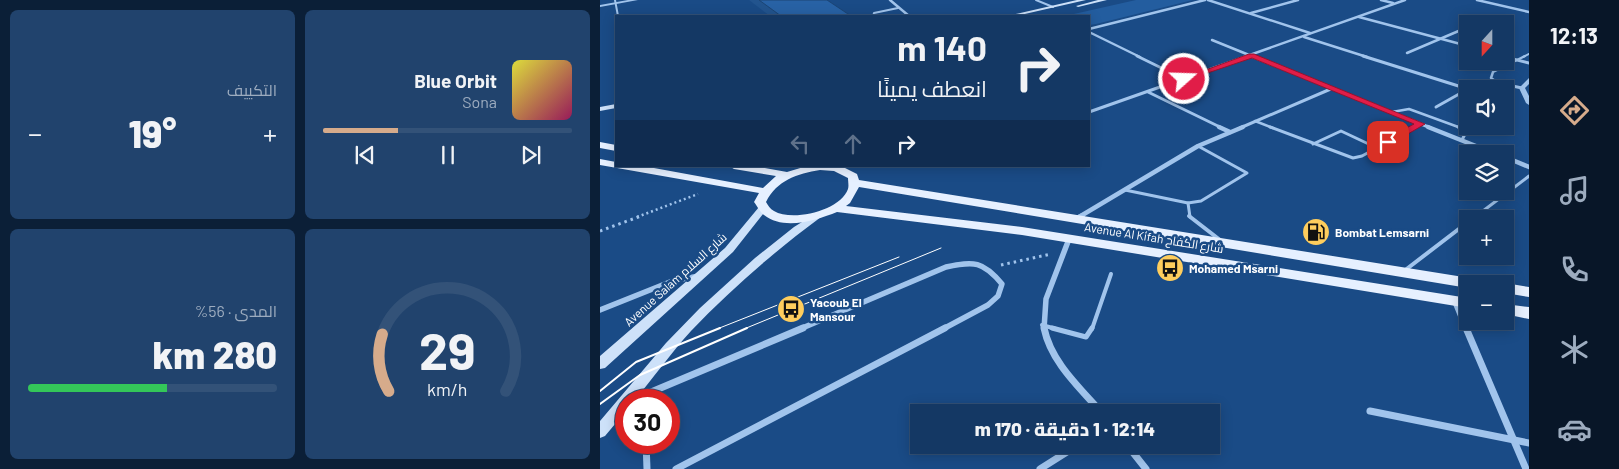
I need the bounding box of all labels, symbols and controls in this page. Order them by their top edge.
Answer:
north arrow [1459,15,1514,70]
map controls [1459,15,1514,330]
text: 12:13 [1550,22,1598,48]
text: 140 m [897,26,987,68]
icon: right [1005,35,1070,100]
position arrow [1157,52,1209,104]
text: Blue Orbit [414,69,497,92]
text: انعطف يمينًا [877,75,987,101]
text: التكييف [227,80,277,99]
button: sound [1459,80,1514,135]
text: Sona [462,92,497,111]
icon: directions [1557,93,1592,128]
text: 19° [129,110,177,156]
text: − [28,116,42,150]
text: + [263,116,277,150]
pin [1367,121,1409,163]
icon: arrive [1374,128,1402,156]
icon: left [786,130,814,158]
icon: ahead [839,130,867,158]
icon: right [892,130,920,158]
icon: previous [351,141,379,169]
icon: pause [434,141,462,169]
icon: next [517,141,545,169]
button: layers [1459,145,1514,200]
icon: music [1557,173,1592,208]
button: + [1459,210,1514,265]
fuel station icon: Bombat Lemsarni [1301,217,1331,247]
street label: Avenue Al Kifah شارع الكفاح [1083,219,1225,257]
place label: Bombat Lemsarni [1335,225,1429,239]
street label: Avenue Salam شارع السلام [621,229,730,330]
icon: phone [1557,252,1592,287]
bus stop icon: Mohamed Msarni [1155,253,1185,283]
place label: Mohamed Msarni [1189,261,1278,275]
button: − [1459,275,1514,330]
bus stop icon: Yacoub El Mansour [776,294,806,324]
place label: Yacoub El Mansour [810,295,862,323]
text: المدى · 56% [195,301,277,320]
text: 29 [419,318,476,380]
text: 280 km [153,331,277,377]
icon: climate [1557,332,1592,367]
text: km/h [427,378,468,400]
speed limit sign: 30 [615,389,680,454]
icon: car [1557,412,1592,447]
text: 12:14 · 1 دقيقة · 170 m [975,417,1155,440]

